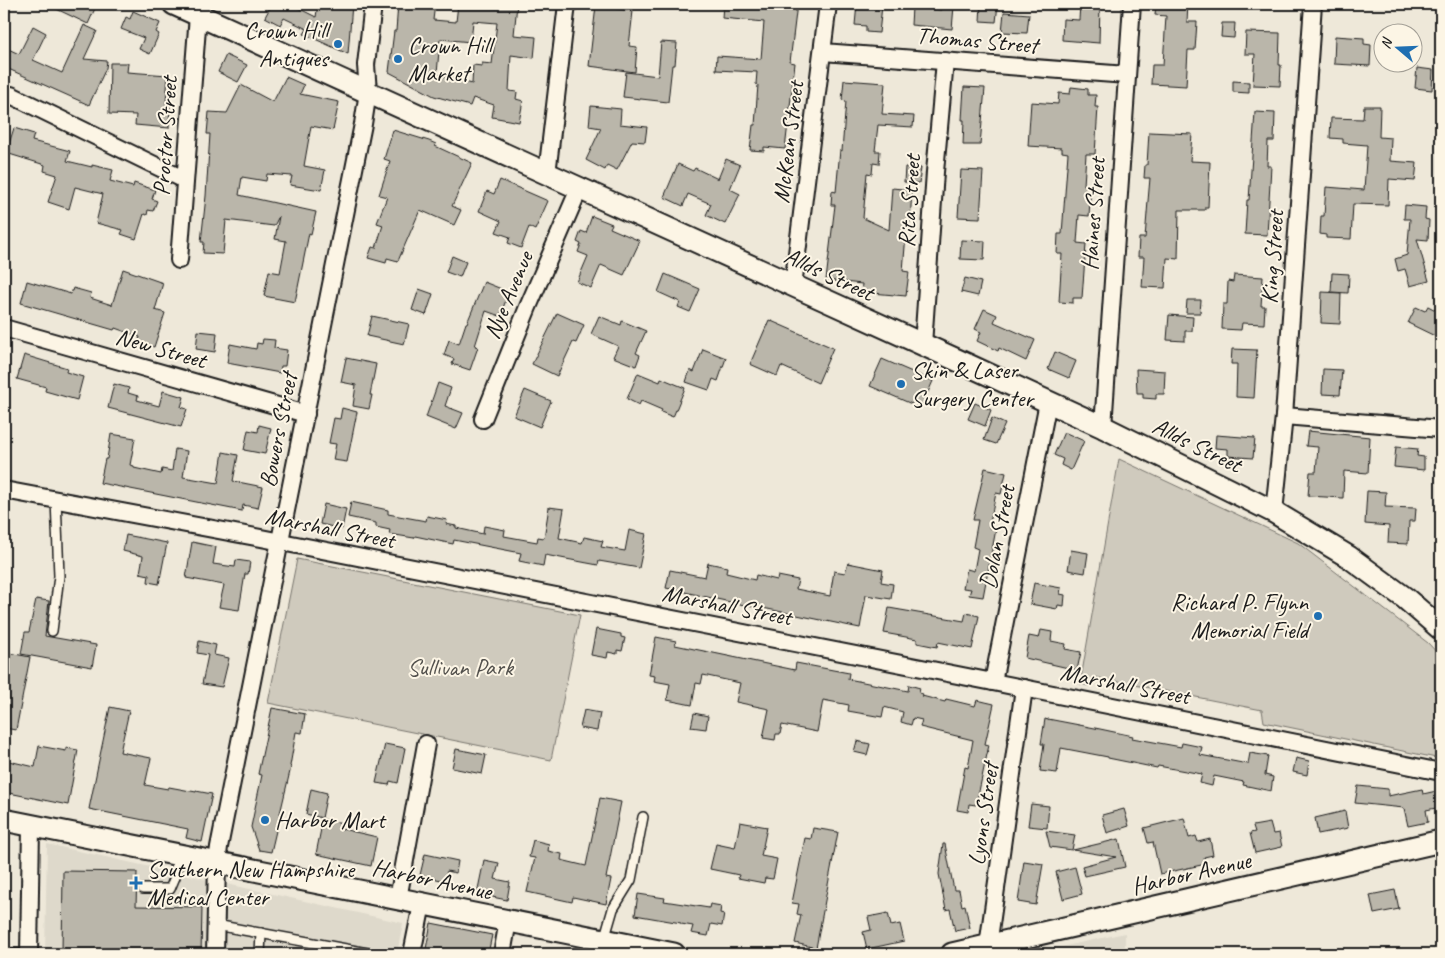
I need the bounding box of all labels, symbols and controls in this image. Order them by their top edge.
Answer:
place label: Crown Hill Antiques [244,15,332,73]
street label: Thomas Street [915,20,1042,61]
north arrow [1372,22,1422,72]
place label: Crown Hill Market [408,30,496,88]
text: N [1377,35,1396,51]
marker: Crown Hill Antiques [332,38,344,50]
marker: Crown Hill Market [392,53,404,65]
street label: Proctor Street [146,73,184,197]
street label: McKean Street [766,77,811,205]
street label: Rita Street [891,152,927,248]
street label: Haines Street [1074,155,1112,271]
street label: King Street [1254,207,1290,305]
street label: Allds Street [779,240,880,309]
street label: Nye Avenue [476,245,541,343]
street label: New Street [112,321,212,376]
place label: Skin & Laser Surgery Center [911,355,1035,413]
street label: Bowers Street [252,367,304,490]
marker: Skin & Laser Surgery Center [895,378,907,390]
street label: Allds Street [1148,411,1248,480]
street label: Dolan Street [972,481,1022,591]
street label: Marshall Street [263,501,399,556]
street label: Marshall Street [660,578,796,633]
place label: Richard P. Flynn Memorial Field [1171,587,1312,645]
marker: Richard P. Flynn Memorial Field [1312,610,1324,622]
park label: Sullivan Park [407,652,515,682]
street label: Marshall Street [1058,657,1194,712]
street label: Lyons Street [961,758,1005,867]
place label: Harbor Mart [275,805,387,835]
marker: Harbor Mart [259,814,271,826]
street label: Harbor Avenue [1129,844,1256,901]
street label: Harbor Avenue [370,852,497,907]
place label: Southern New Hampshire Medical Center [147,854,356,912]
marker: Southern New Hampshire Medical Center [129,876,143,890]

